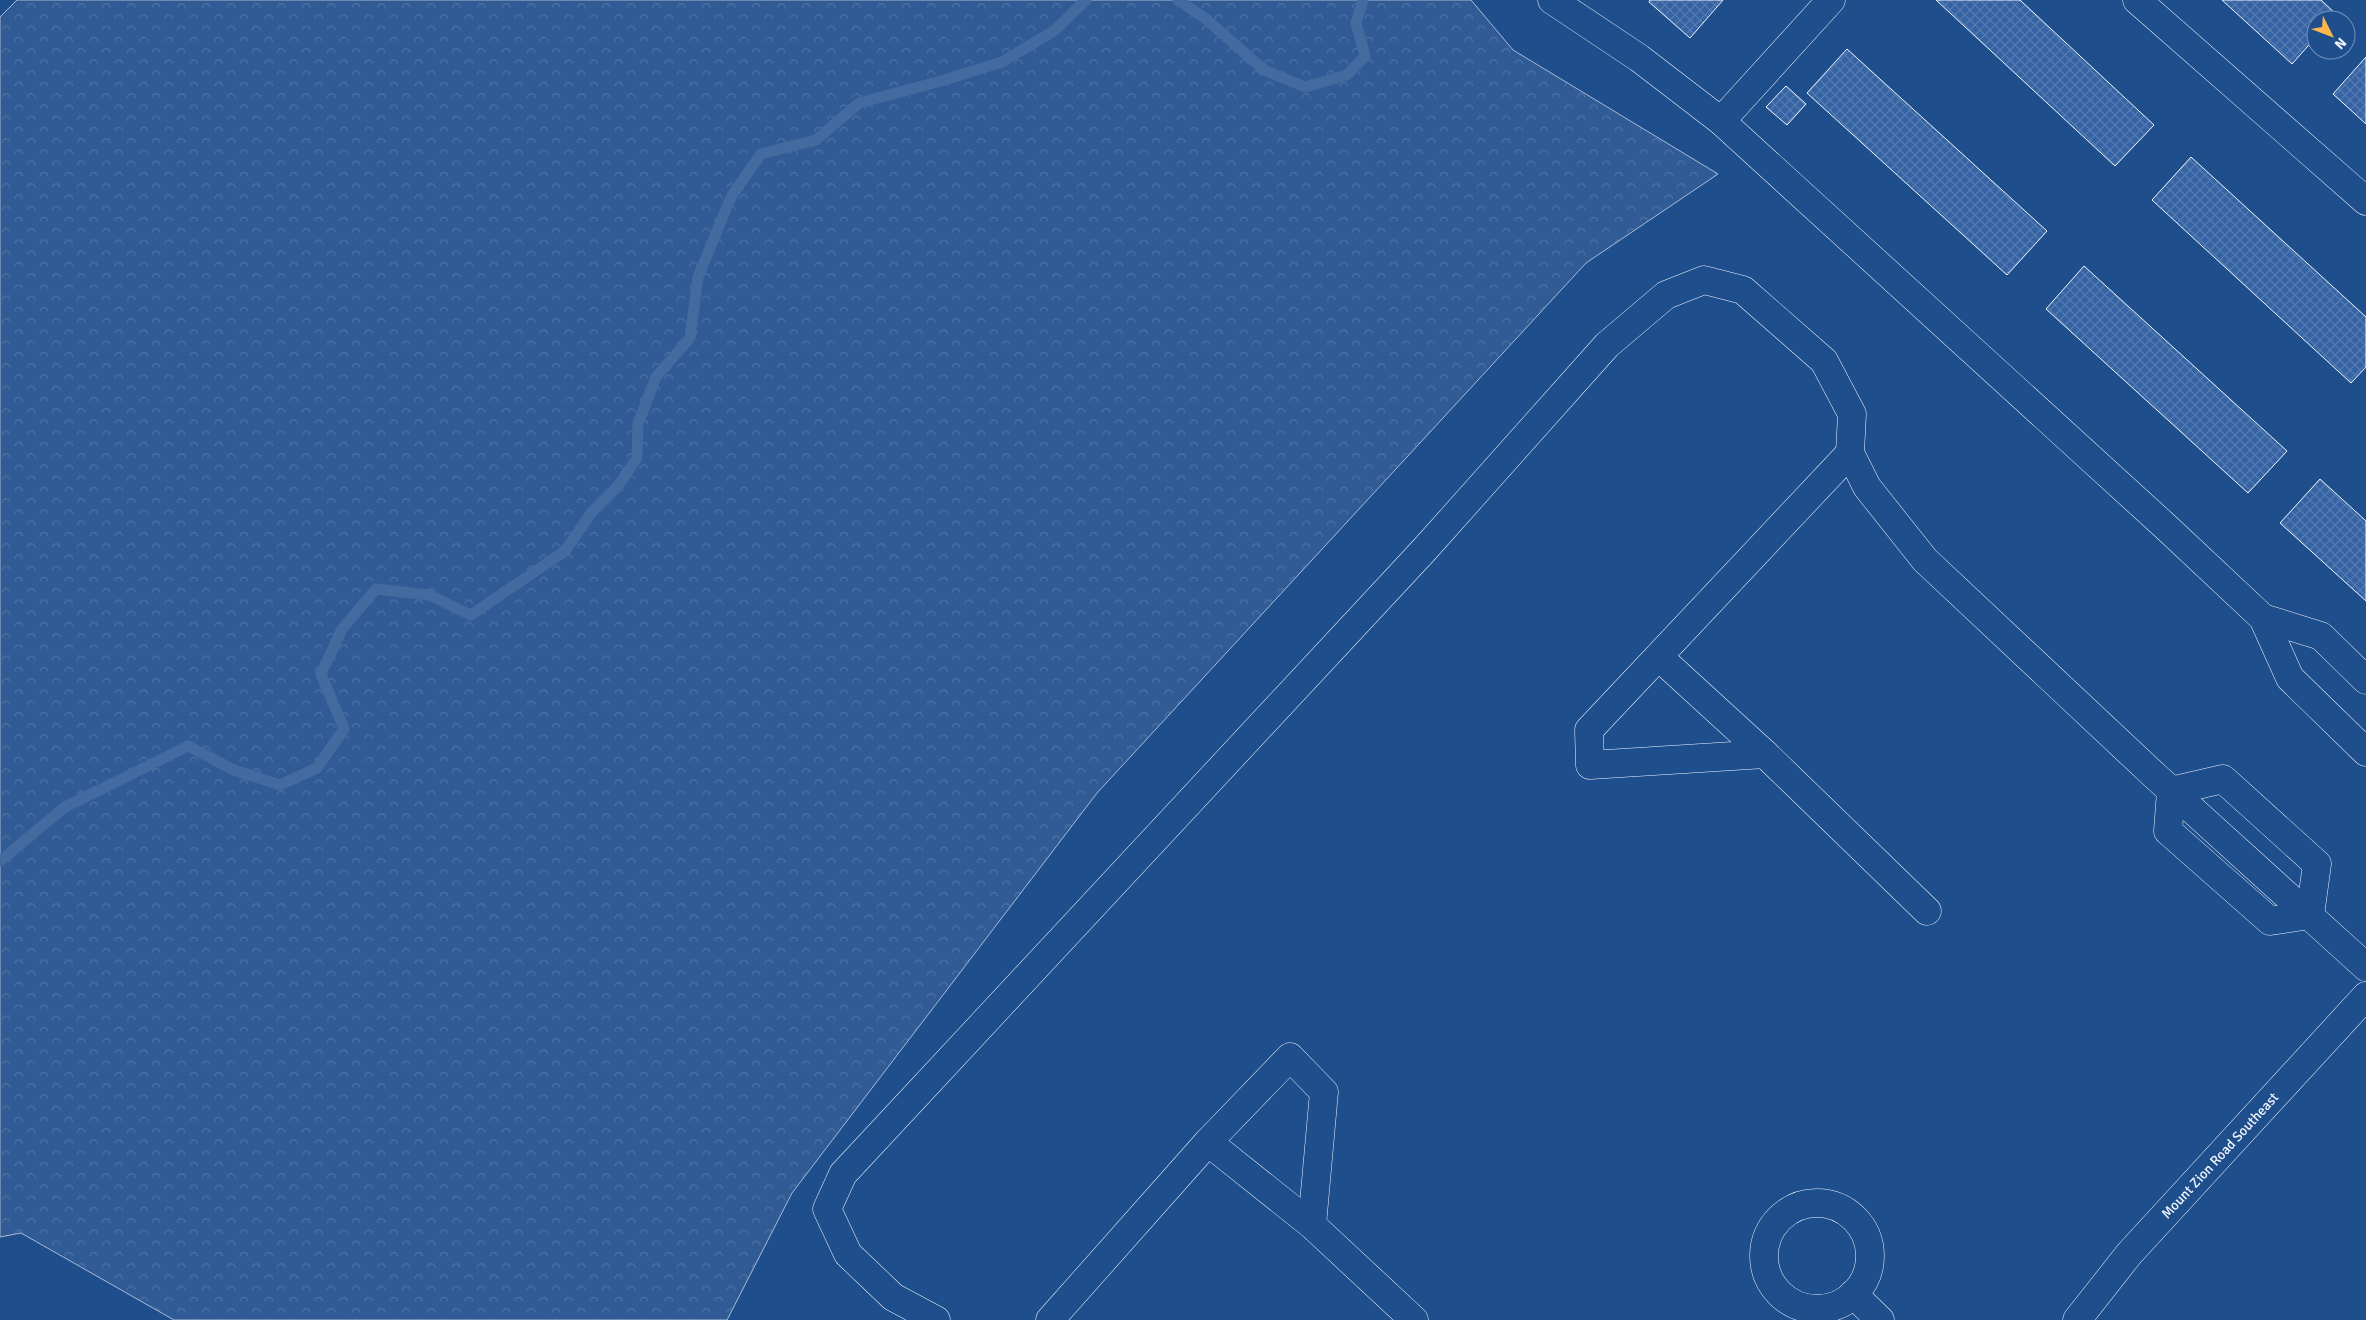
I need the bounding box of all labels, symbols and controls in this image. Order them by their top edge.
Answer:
north arrow [2306,10,2356,60]
text: N [2331,34,2350,53]
street label: Mount Zion Road Southeast [2158,1089,2282,1222]

